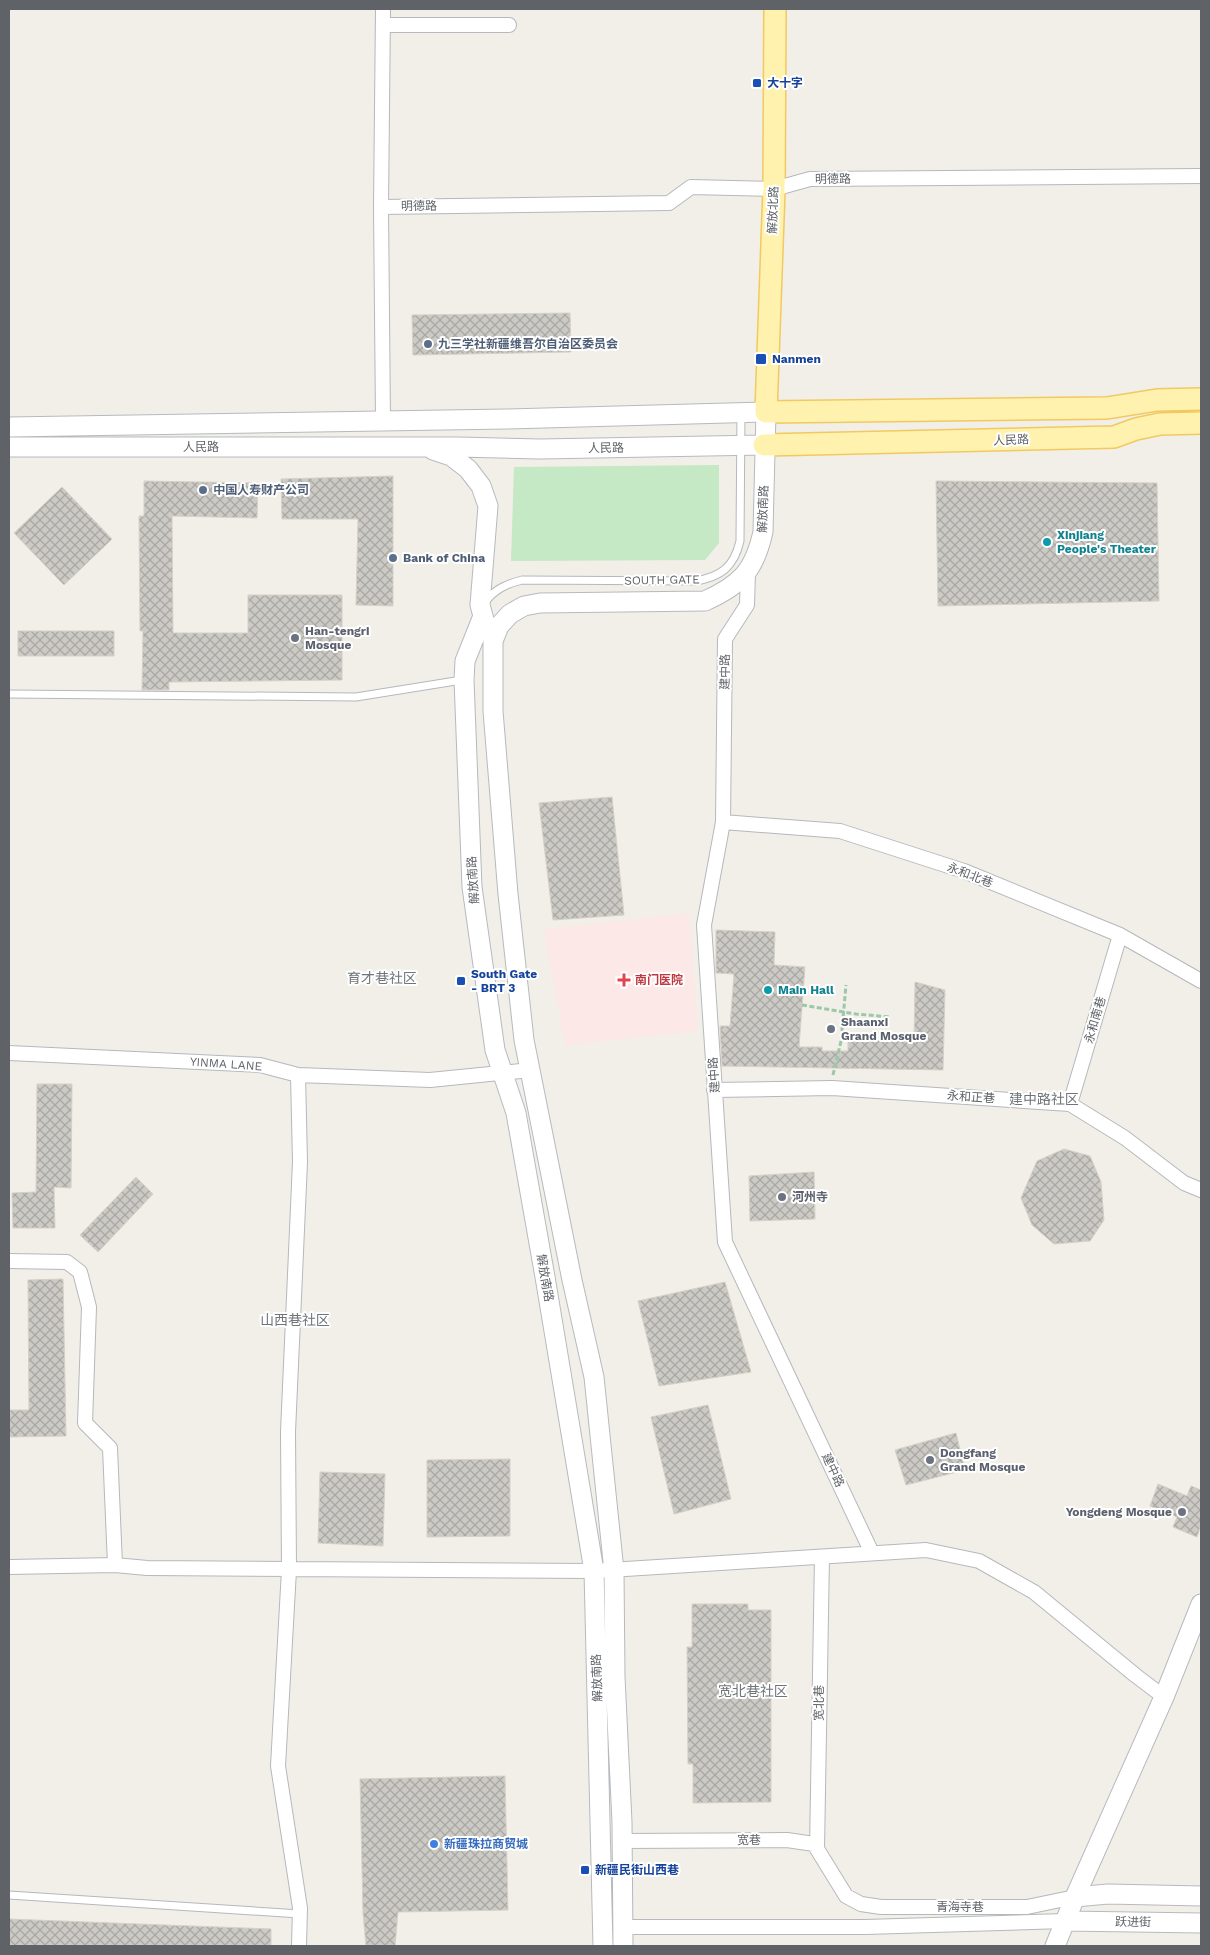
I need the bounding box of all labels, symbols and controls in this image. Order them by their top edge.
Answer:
place label: 大十字 [767,76,803,90]
marker: 大十字 [751,77,763,89]
street label: 明德路 [815,172,851,186]
street label: 解放北路 [765,186,781,234]
street label: 明德路 [401,199,437,213]
place label: 九三学社新疆维吾尔自治区委员会 [438,337,618,351]
marker: 九三学社新疆维吾尔自治区委员会 [422,338,434,350]
marker: Nanmen [754,352,768,366]
place label: Nanmen [772,352,821,366]
street label: 人民路 [993,432,1029,448]
street label: 人民路 [183,440,219,454]
street label: 人民路 [588,441,624,455]
place label: 中国人寿财产公司 [213,483,309,497]
marker: 中国人寿财产公司 [197,484,209,496]
street label: 解放南路 [755,485,771,533]
place label: Xinjiang People's Theater [1057,528,1157,556]
marker: Xinjiang People's Theater [1041,536,1053,548]
place label: Bank of China [403,551,485,565]
marker: Bank of China [387,552,399,564]
street label: SOUTH GATE [624,572,700,588]
place label: Han-tengri Mosque [305,624,369,652]
marker: Han-tengri Mosque [289,632,301,644]
street label: 建中路 [718,654,732,690]
street label: 解放南路 [464,856,482,904]
street label: 永和北巷 [945,860,995,890]
place label: South Gate - BRT 3 [471,967,537,995]
district label: 育才巷社区 [347,970,417,986]
marker: 南门医院 [617,973,631,987]
place label: 南门医院 [635,973,683,987]
marker: South Gate - BRT 3 [455,975,467,987]
place label: Main Hall [778,983,834,997]
marker: Main Hall [762,984,774,996]
street label: 永和南巷 [1082,995,1108,1045]
place label: Shaanxi Grand Mosque [841,1015,926,1043]
marker: Shaanxi Grand Mosque [825,1023,837,1035]
street label: YINMA LANE [189,1054,263,1074]
street label: 建中路 [706,1057,722,1093]
street label: 永和正巷 [947,1088,995,1106]
district label: 建中路社区 [1009,1091,1079,1107]
place label: 河州寺 [792,1190,828,1204]
marker: 河州寺 [776,1191,788,1203]
street label: 解放南路 [534,1253,556,1303]
district label: 山西巷社区 [260,1312,330,1328]
place label: Dongfang Grand Mosque [940,1446,1025,1474]
street label: 建中路 [819,1451,847,1489]
marker: Dongfang Grand Mosque [924,1454,936,1466]
place label: Yongdeng Mosque [1066,1505,1172,1519]
marker: Yongdeng Mosque [1176,1506,1188,1518]
street label: 解放南路 [589,1654,605,1702]
district label: 宽北巷社区 [718,1683,788,1699]
street label: 宽北巷 [812,1685,826,1721]
street label: 宽巷 [737,1833,761,1847]
place label: 新疆珠拉商贸城 [444,1837,528,1851]
marker: 新疆珠拉商贸城 [428,1838,440,1850]
place label: 新疆民街山西巷 [595,1863,679,1877]
marker: 新疆民街山西巷 [579,1864,591,1876]
street label: 青海寺巷 [936,1900,984,1914]
street label: 跃进街 [1115,1915,1151,1929]

